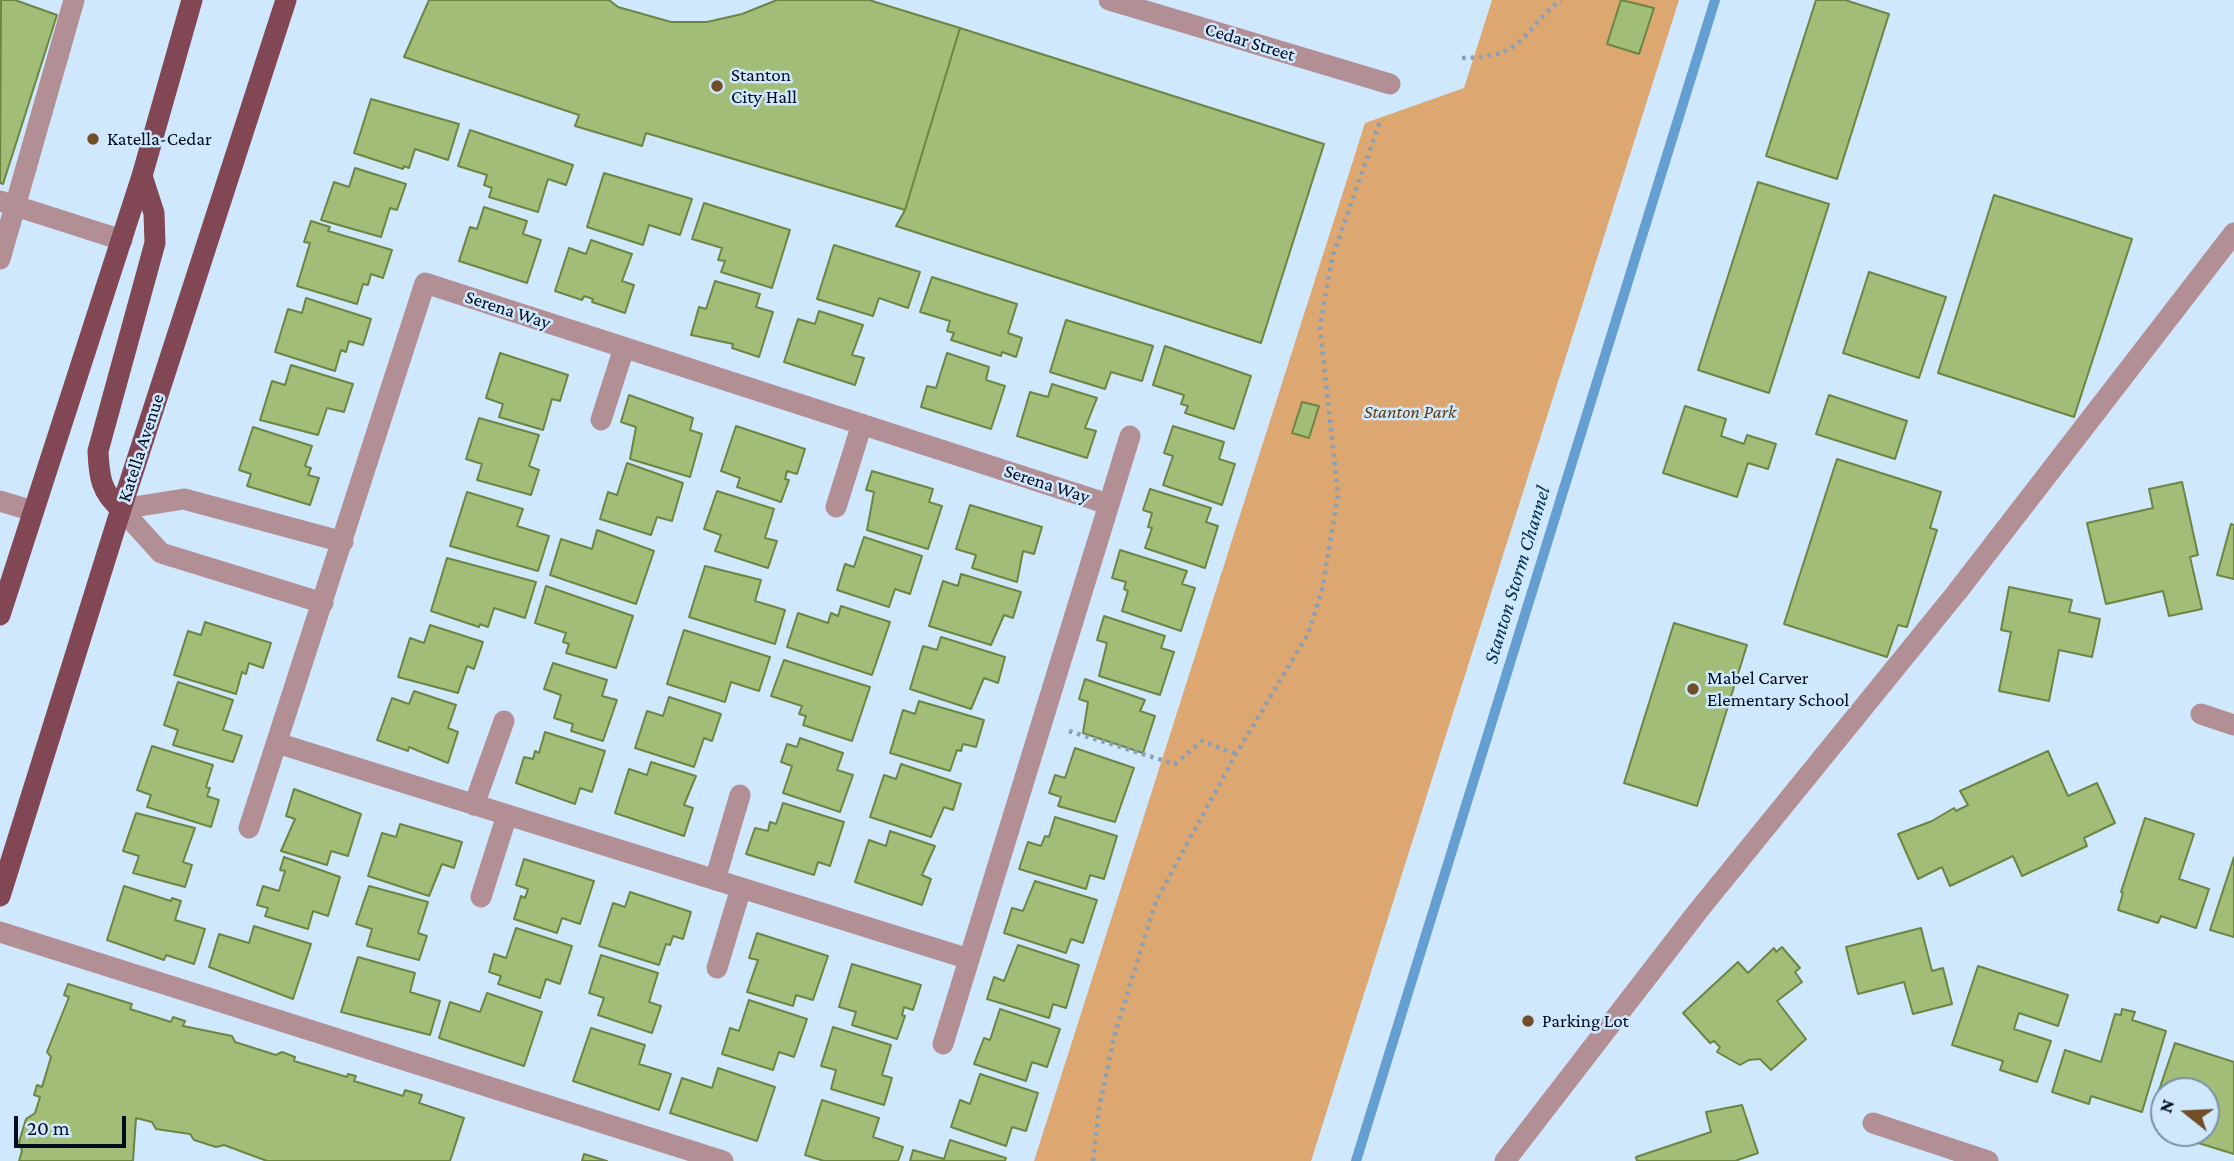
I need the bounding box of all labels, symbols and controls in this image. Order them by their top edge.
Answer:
street label: Cedar Street [1202,17,1298,67]
place label: Stanton City Hall [731,64,797,108]
marker: Stanton City Hall [709,78,725,94]
place label: Katella-Cedar [107,128,212,150]
marker: Katella-Cedar [85,131,101,147]
street label: Serena Way [462,285,554,335]
street label: Katella Avenue [113,391,169,505]
park label: Stanton Park [1364,401,1456,423]
street label: Serena Way [1001,459,1093,509]
water label: Stanton Storm Channel [1478,483,1556,667]
place label: Mabel Carver Elementary School [1707,667,1849,711]
marker: Mabel Carver Elementary School [1685,681,1701,697]
place label: Parking Lot [1542,1010,1629,1032]
marker: Parking Lot [1520,1013,1536,1029]
north arrow [2150,1077,2220,1147]
text: N [2154,1097,2178,1115]
scale bar [18,1102,130,1146]
text: 20 m [27,1116,70,1140]

